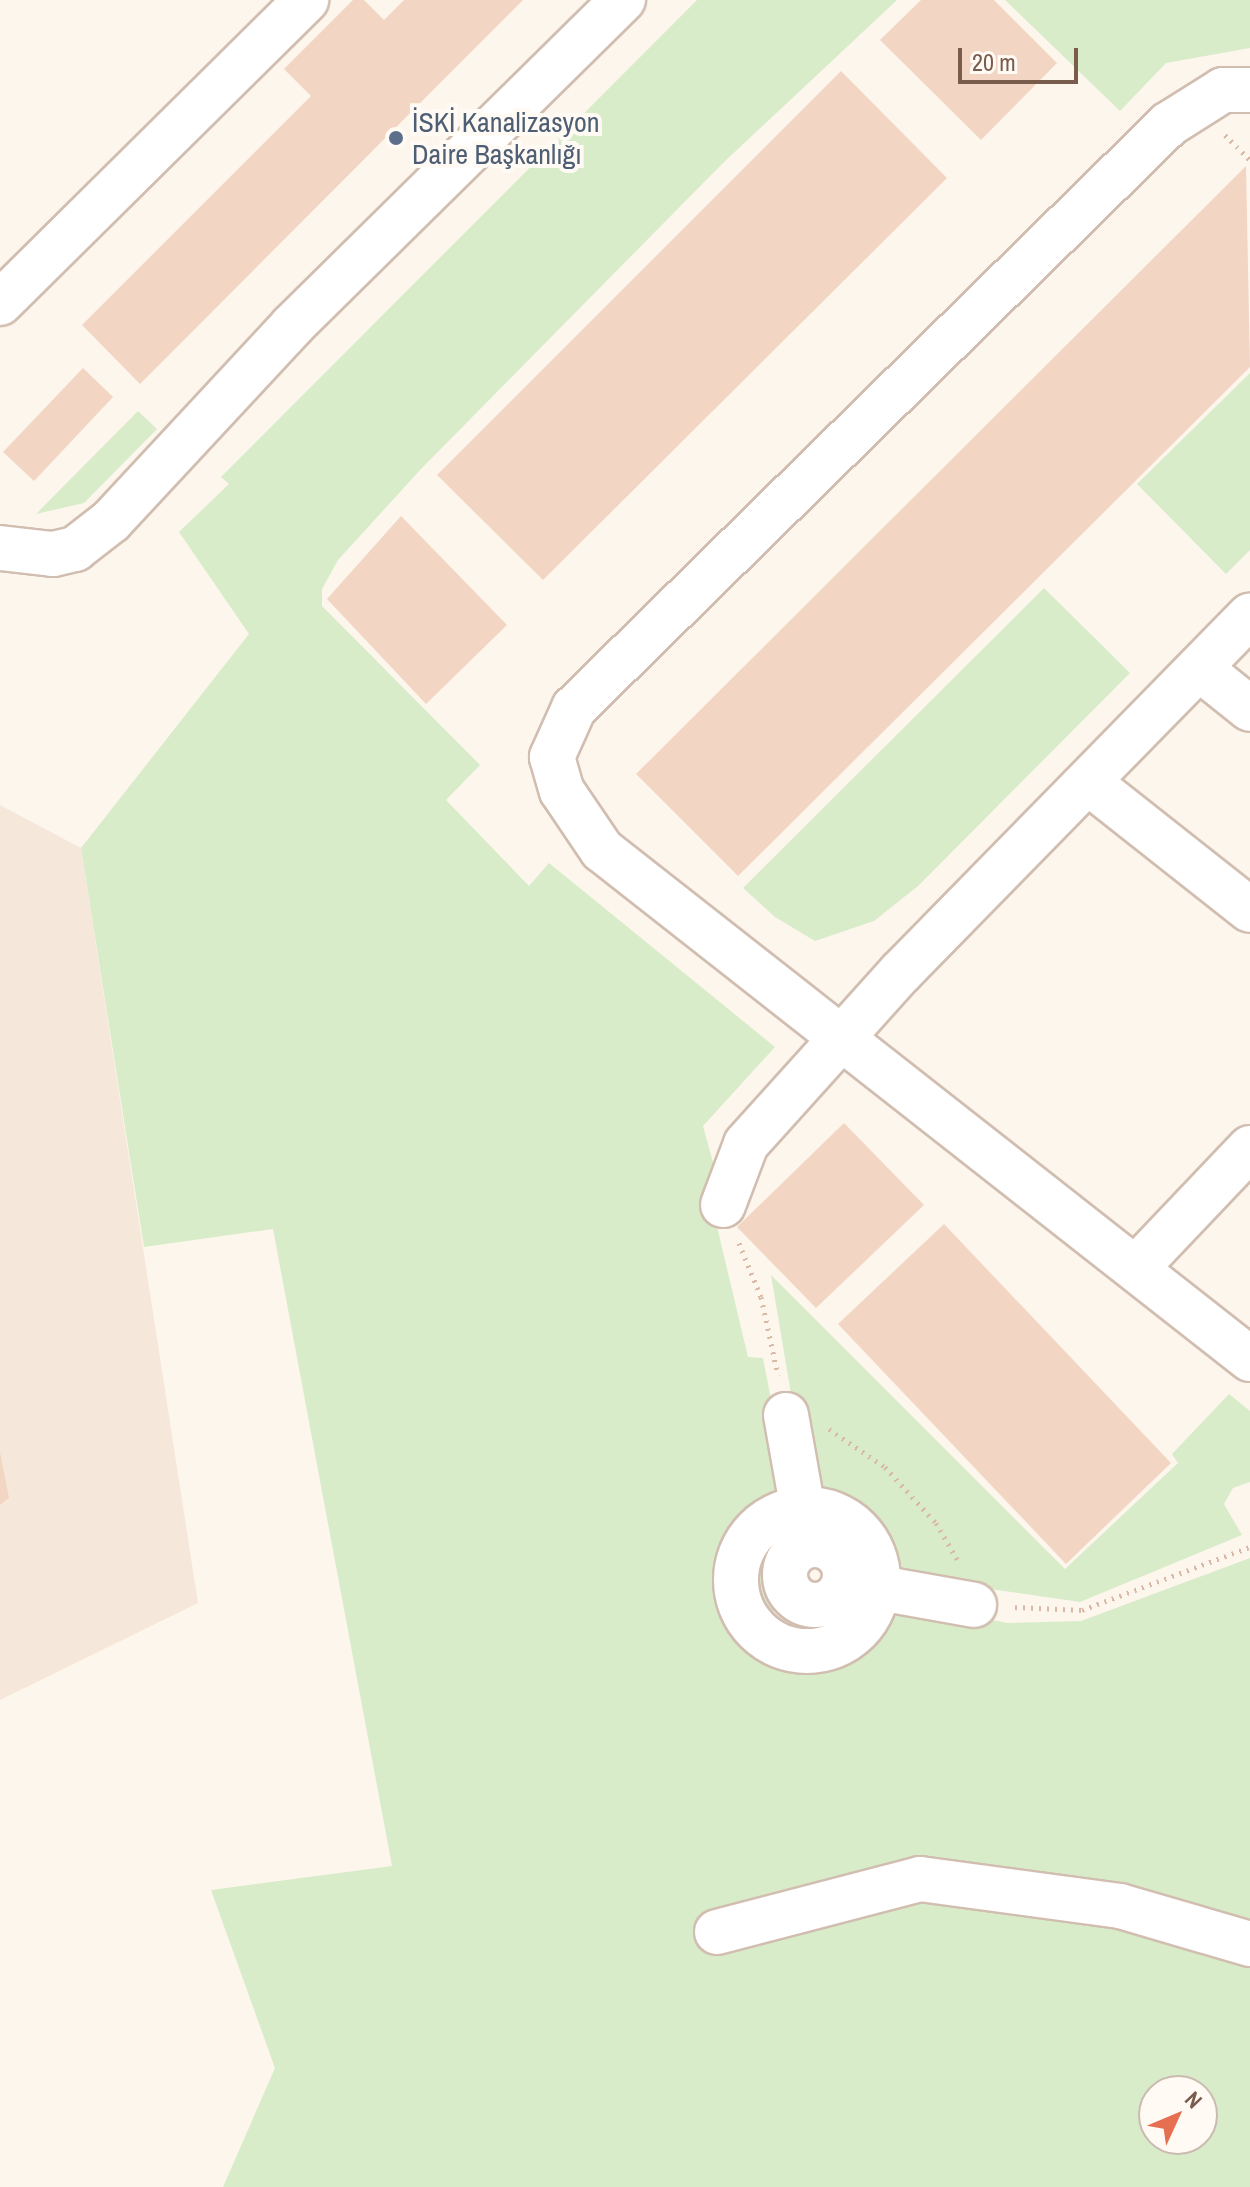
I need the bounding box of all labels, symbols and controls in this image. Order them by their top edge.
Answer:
scale bar [962,32,1082,82]
text: 20 m [972,46,1016,78]
place label: İSKİ Kanalizasyon Daire Başkanlığı [412,105,600,171]
marker: İSKİ Kanalizasyon Daire Başkanlığı [387,129,405,147]
north arrow [1138,2075,1218,2155]
text: N [1179,2085,1209,2115]

